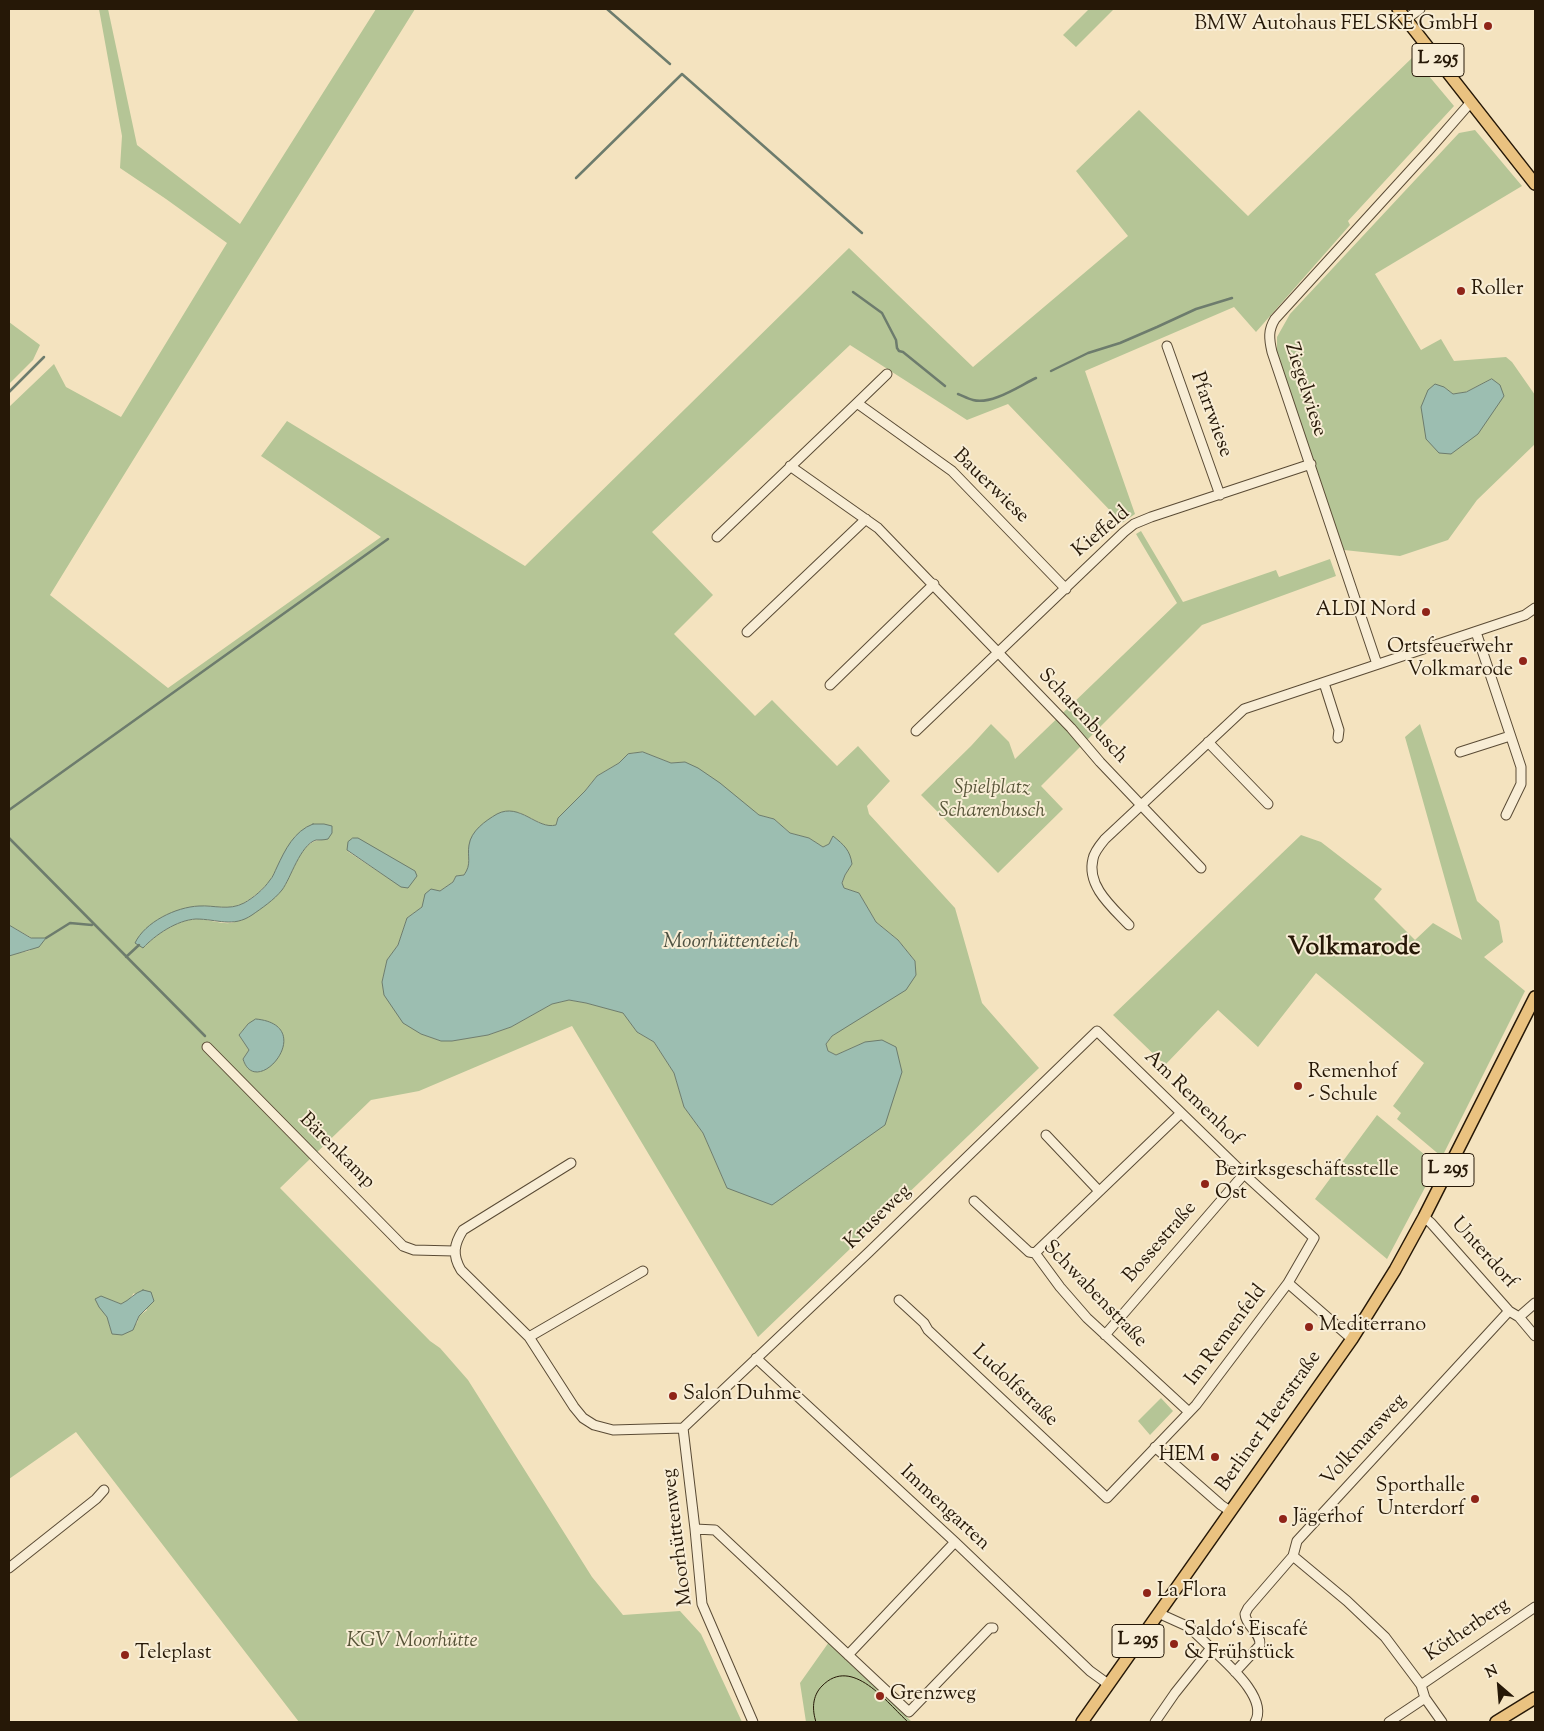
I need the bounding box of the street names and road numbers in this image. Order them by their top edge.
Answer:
road number: L 295 [1412,44,1464,76]
street label: Ziegelwiese [1278,340,1330,440]
street label: Pfarrwiese [1184,369,1236,461]
street label: Bauerwiese [947,445,1033,529]
street label: Kieffeld [1069,502,1135,564]
street label: Scharenbusch [1032,665,1132,769]
street label: Am Remenhof [1138,1046,1246,1152]
street label: Bärenkamp [293,1109,379,1195]
road number: L 295 [1422,1154,1474,1186]
street label: Kruseweg [841,1180,917,1256]
street label: Bossestraße [1119,1197,1203,1289]
street label: Unterdorf [1445,1213,1521,1295]
street label: Schwabenstraße [1037,1236,1151,1354]
street label: Im Remenfeld [1181,1281,1273,1391]
street label: Ludolfstraße [966,1341,1062,1433]
street label: Berliner Heerstraße [1212,1347,1328,1497]
street label: Volkmarsweg [1317,1390,1413,1492]
street label: Immengarten [894,1461,994,1557]
street label: Moorhüttenweg [659,1467,699,1607]
street label: Kötherberg [1421,1594,1515,1668]
road number: L 295 [1112,1624,1164,1658]

